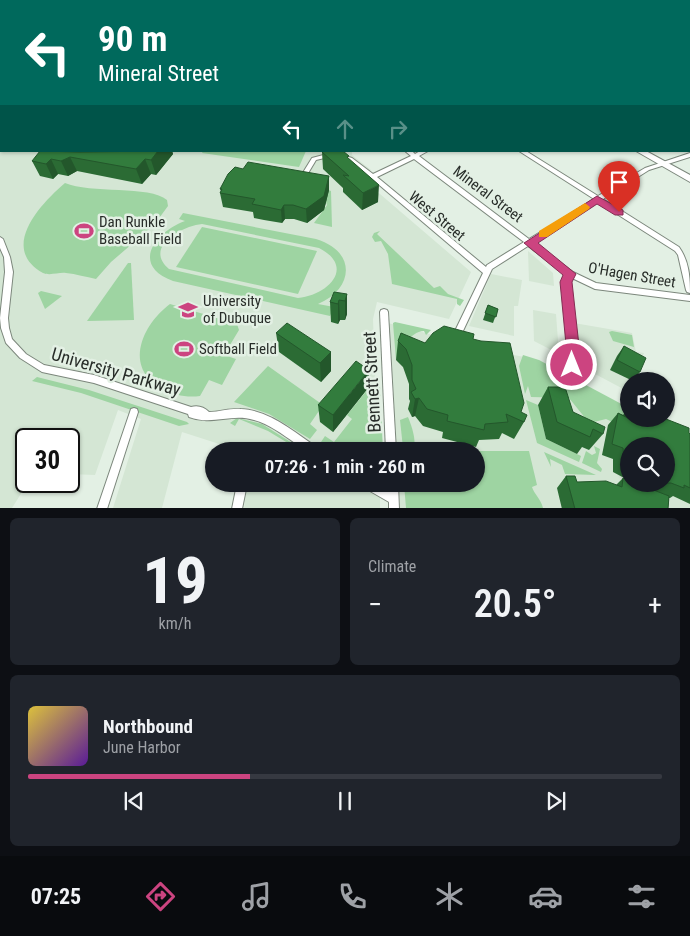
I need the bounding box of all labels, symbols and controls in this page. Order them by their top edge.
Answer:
text: 90 m [98,19,167,60]
icon: left [15,20,80,85]
text: Mineral Street [98,61,219,86]
icon: left [278,115,306,143]
icon: ahead [331,115,359,143]
icon: right [384,115,412,143]
pin [598,161,640,212]
street label: Mineral Street [450,162,526,226]
icon: arrive [605,168,633,196]
street label: West Street [405,187,469,245]
place label: Dan Runkle Baseball Field [99,213,182,248]
sports icon: Dan Runkle Baseball Field [73,220,95,242]
street label: O'Hagen Street [587,258,677,292]
place label: University of Dubuque [203,292,271,327]
school or university icon: University of Dubuque [177,299,199,321]
street label: Bennett Street [358,331,385,433]
sports icon: Softball Field [173,338,195,360]
position arrow [545,338,597,390]
place label: Softball Field [199,340,277,358]
street label: University Parkway [49,343,184,400]
map controls [620,372,675,492]
button: sound [620,372,675,427]
speed limit sign: 30 [15,428,80,493]
button: search [620,437,675,492]
text: 07:26 · 1 min · 260 m [265,455,425,478]
text: 19 [142,543,208,619]
text: Climate [368,557,416,576]
text: 20.5° [474,582,556,626]
text: − [368,588,382,621]
text: + [648,588,662,621]
text: km/h [159,614,191,633]
text: Northbound [103,715,193,738]
text: June Harbor [103,738,181,757]
icon: previous [120,787,148,815]
icon: pause [331,787,359,815]
icon: next [542,787,570,815]
icon: directions [143,879,178,914]
icon: music [239,879,274,914]
icon: phone [335,879,370,914]
icon: climate [432,879,467,914]
icon: car [528,879,563,914]
icon: filters [624,879,659,914]
text: 07:25 [31,884,81,909]

